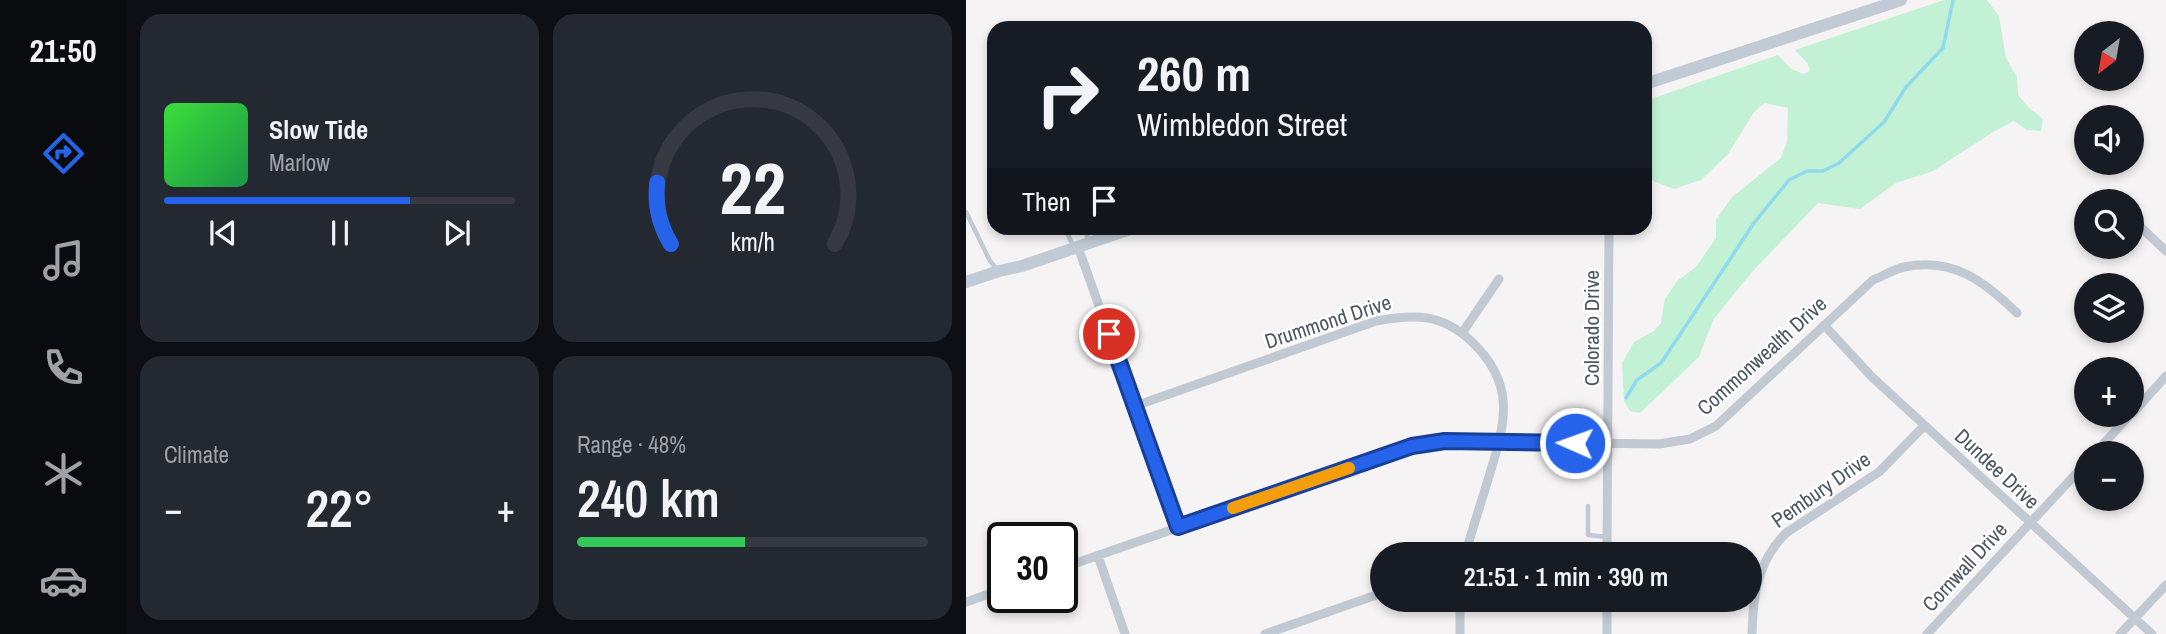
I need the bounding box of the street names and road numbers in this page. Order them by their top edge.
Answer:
street label: Colorado Drive [1577,270,1606,386]
street label: Drummond Drive [1261,287,1395,356]
street label: Commonwealth Drive [1690,289,1833,422]
street label: Dundee Drive [1949,422,2046,515]
street label: Pembury Drive [1765,445,1876,534]
street label: Cornwall Drive [1916,515,2014,618]

